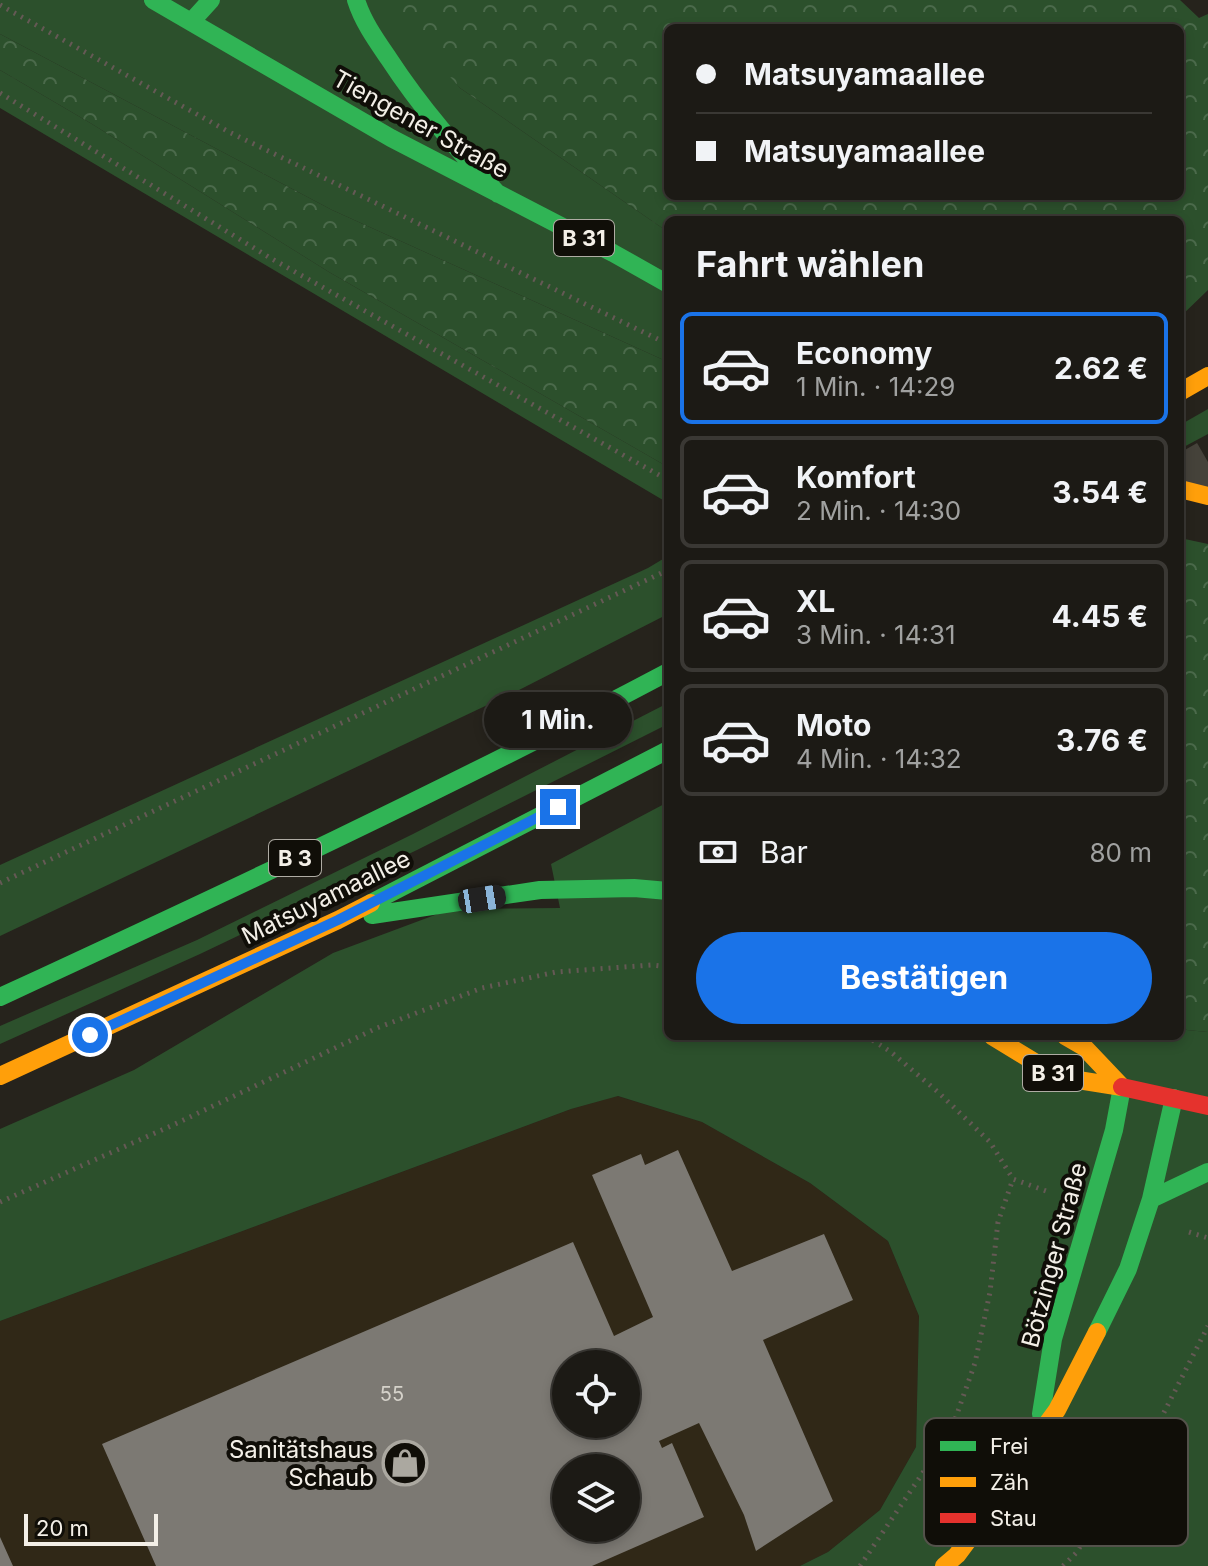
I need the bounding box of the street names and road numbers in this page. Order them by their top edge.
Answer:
street label: Tiengener Straße [328,64,514,184]
road number: B 31 [554,220,614,256]
road number: B 3 [269,840,321,876]
street label: Matsuyamaallee [237,844,415,950]
road number: B 31 [1023,1055,1083,1091]
street label: Bötzinger Straße [1015,1159,1093,1351]

